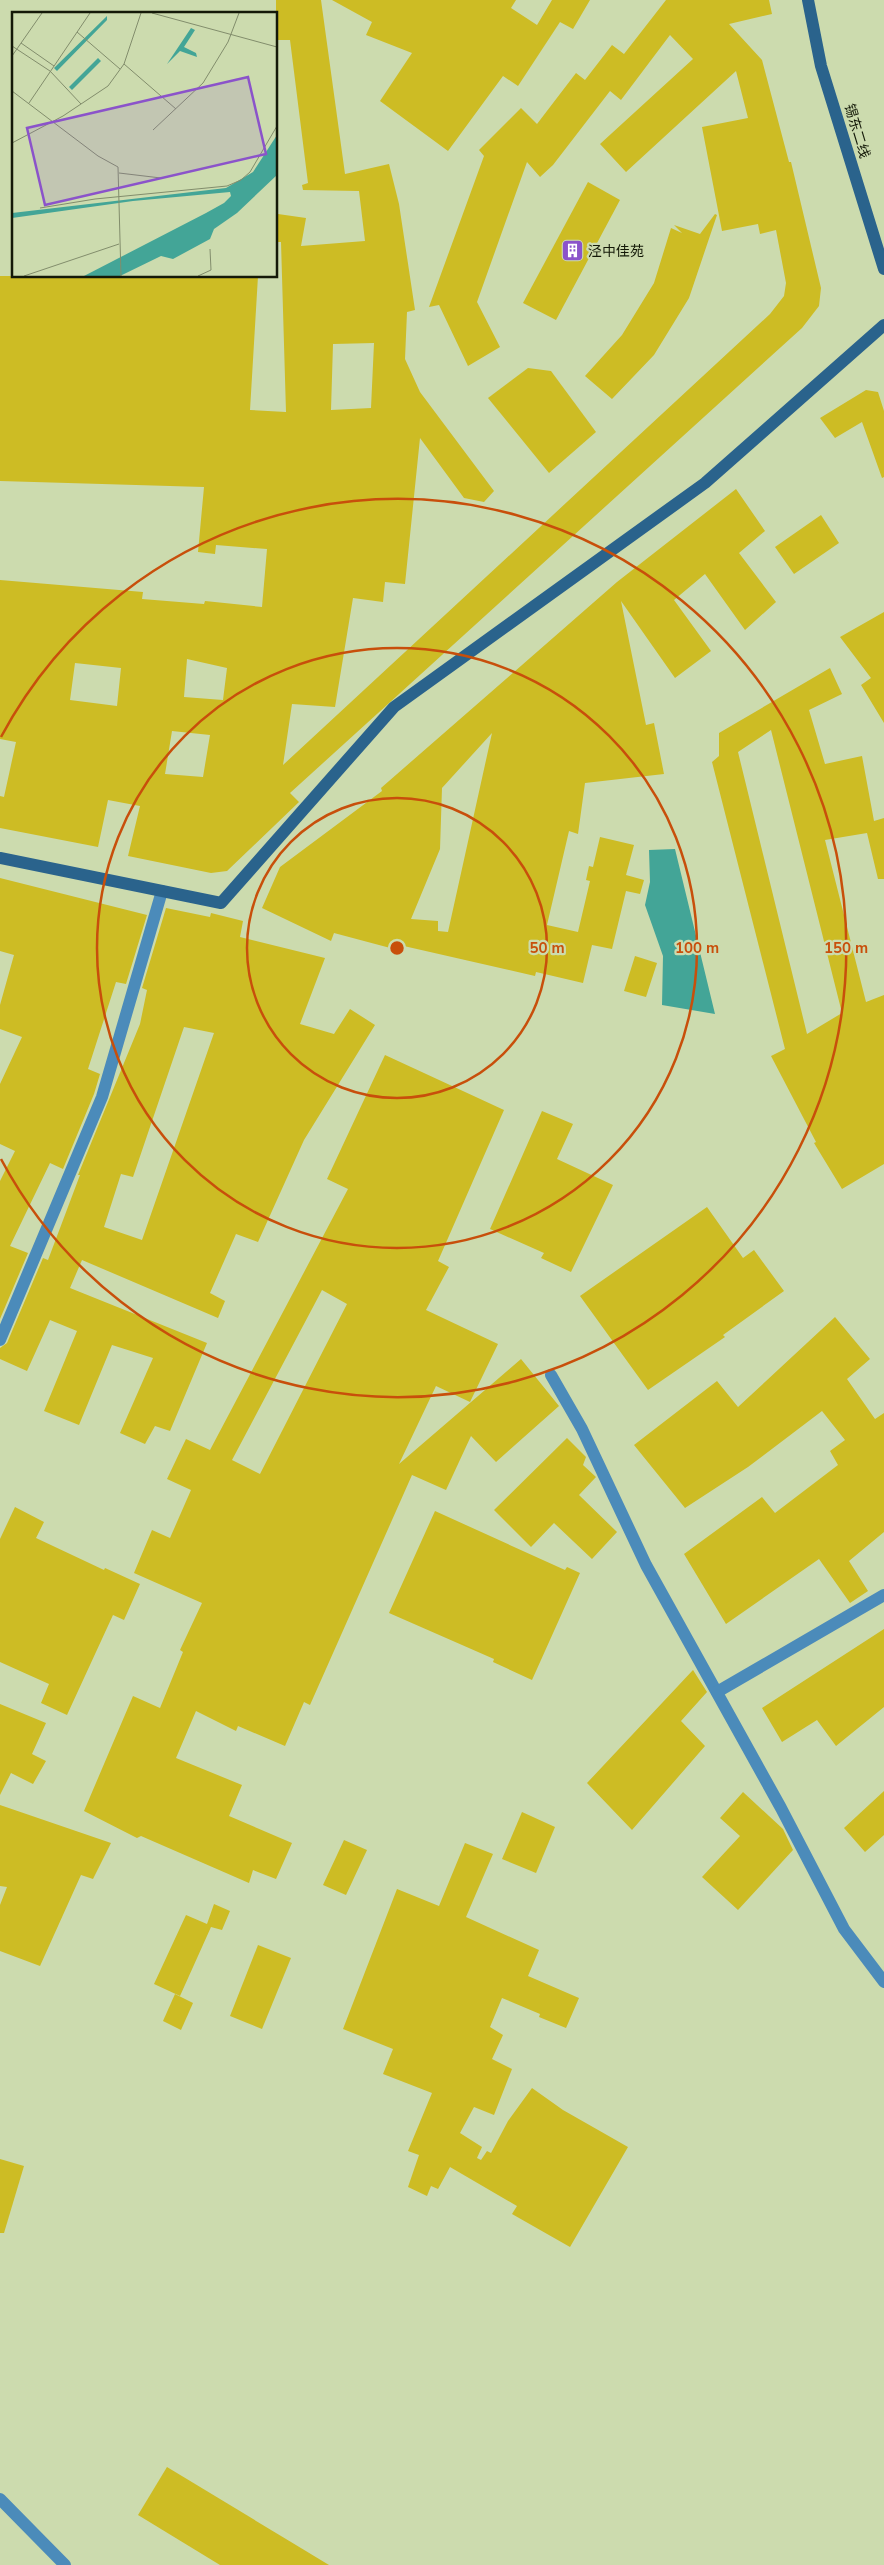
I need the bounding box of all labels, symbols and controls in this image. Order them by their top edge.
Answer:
inset map [12,12,278,278]
street label: 锡东二线 [840,101,874,161]
building icon: 泾中佳苑 [560,239,584,263]
place label: 泾中佳苑 [588,242,644,261]
text: 50 m [529,938,565,958]
text: 100 m [675,938,719,958]
text: 150 m [824,938,868,958]
centre of rings [388,939,406,957]

